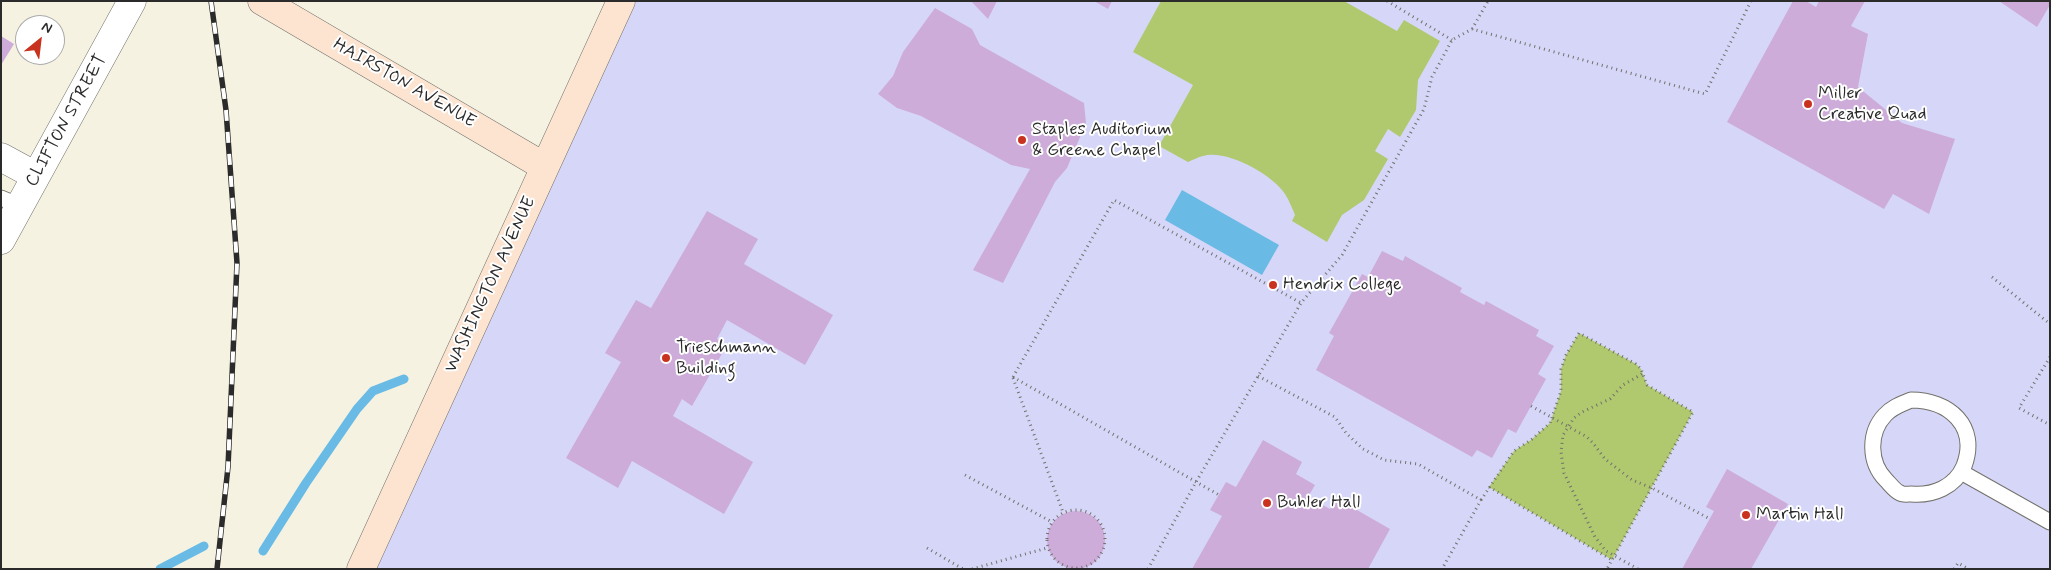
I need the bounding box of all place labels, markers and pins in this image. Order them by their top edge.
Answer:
place label: Miller Creative Quad [1818,83,1927,126]
marker: Miller Creative Quad [1802,98,1814,110]
place label: Staples Auditorium & Greene Chapel [1032,119,1172,162]
marker: Staples Auditorium & Greene Chapel [1016,134,1028,146]
place label: Hendrix College [1283,274,1401,296]
marker: Hendrix College [1267,279,1279,291]
place label: Trieschmann Building [676,337,776,379]
marker: Trieschmann Building [660,352,672,364]
place label: Buhler Hall [1277,492,1360,514]
marker: Buhler Hall [1261,497,1273,509]
place label: Martin Hall [1756,504,1843,526]
marker: Martin Hall [1740,509,1752,521]

